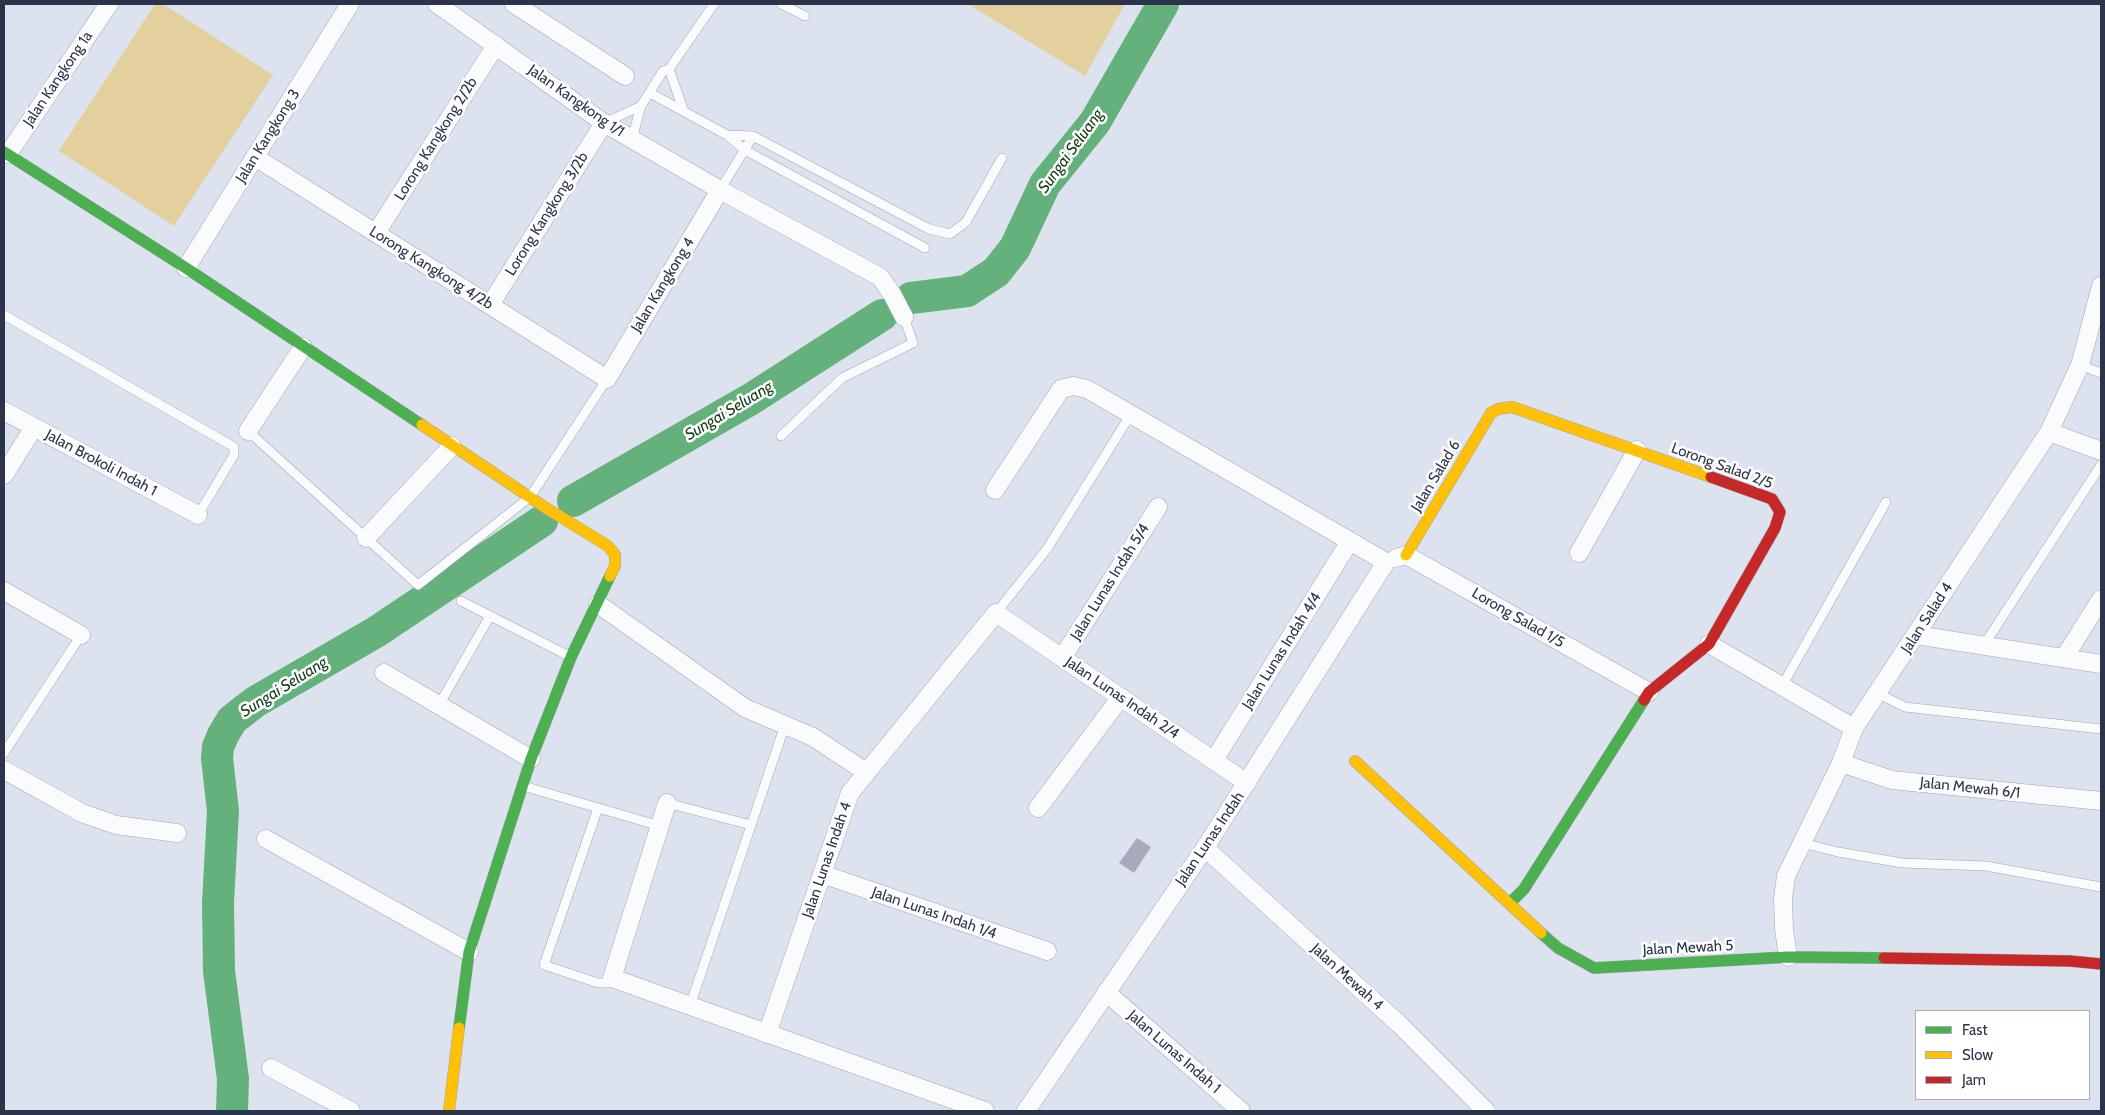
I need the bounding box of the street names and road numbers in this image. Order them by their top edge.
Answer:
street label: Jalan Kangkong 1a [20,28,96,130]
street label: Jalan Kangkong 1/1 [524,61,628,141]
street label: Lorong Kangkong 2/2b [391,74,481,204]
street label: Jalan Kangkong 3 [232,86,304,186]
street label: Lorong Kangkong 3/2b [502,149,592,279]
street label: Lorong Kangkong 4/2b [366,223,496,313]
street label: Jalan Kangkong 4 [628,234,698,336]
street label: Jalan Brokoli Indah 1 [42,426,160,500]
street label: Jalan Salad 6 [1408,437,1464,515]
street label: Lorong Salad 2/5 [1669,439,1775,493]
street label: Jalan Lunas Indah 5/4 [1067,520,1153,644]
street label: Jalan Salad 4 [1898,579,1956,657]
street label: Lorong Salad 1/5 [1469,584,1567,652]
street label: Jalan Lunas Indah 4/4 [1239,589,1325,713]
street label: Jalan Lunas Indah 2/4 [1062,653,1182,743]
street label: Jalan Mewah 6/1 [1919,774,2021,802]
street label: Jalan Lunas Indah [1172,789,1248,889]
street label: Jalan Lunas Indah 4 [799,800,855,920]
street label: Jalan Lunas Indah 1/4 [869,883,999,943]
street label: Jalan Mewah 5 [1642,937,1734,959]
street label: Jalan Mewah 4 [1307,940,1387,1014]
street label: Jalan Lunas Indah 1 [1124,1007,1224,1097]

